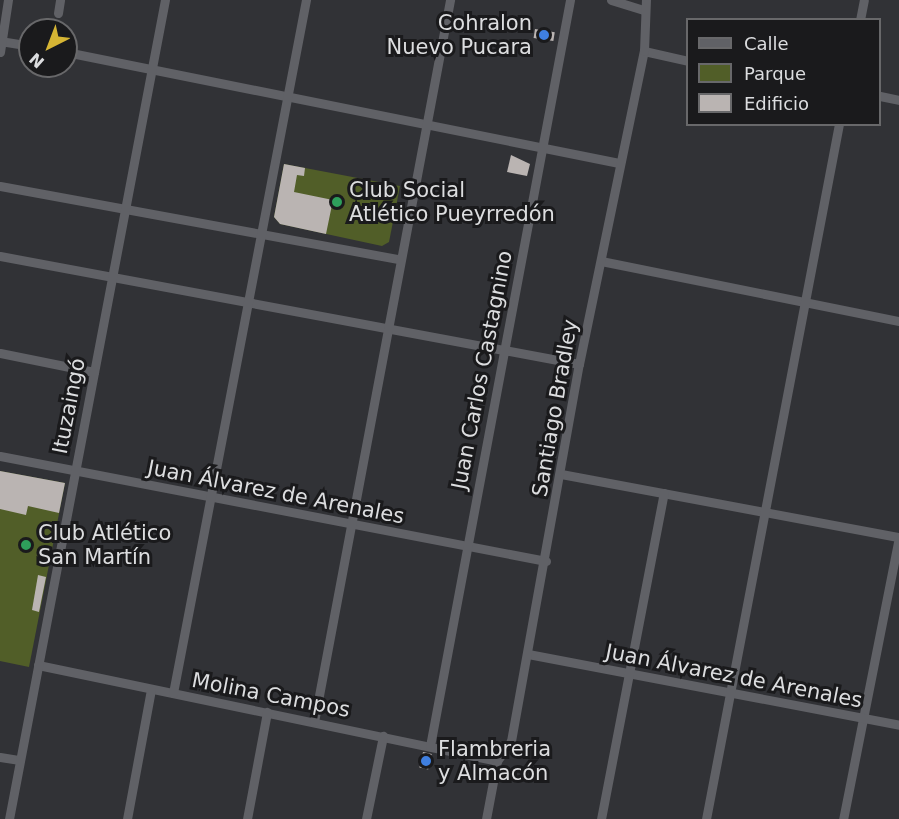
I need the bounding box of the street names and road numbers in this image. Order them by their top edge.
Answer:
street label: Juan Carlos Castagnino [446,248,518,492]
street label: Santiago Bradley [527,317,583,499]
street label: Ituzaingó [47,356,91,456]
street label: Juan Álvarez de Arenales [146,455,406,529]
street label: Juan Álvarez de Arenales [604,639,864,713]
street label: Molina Campos [190,667,352,723]

